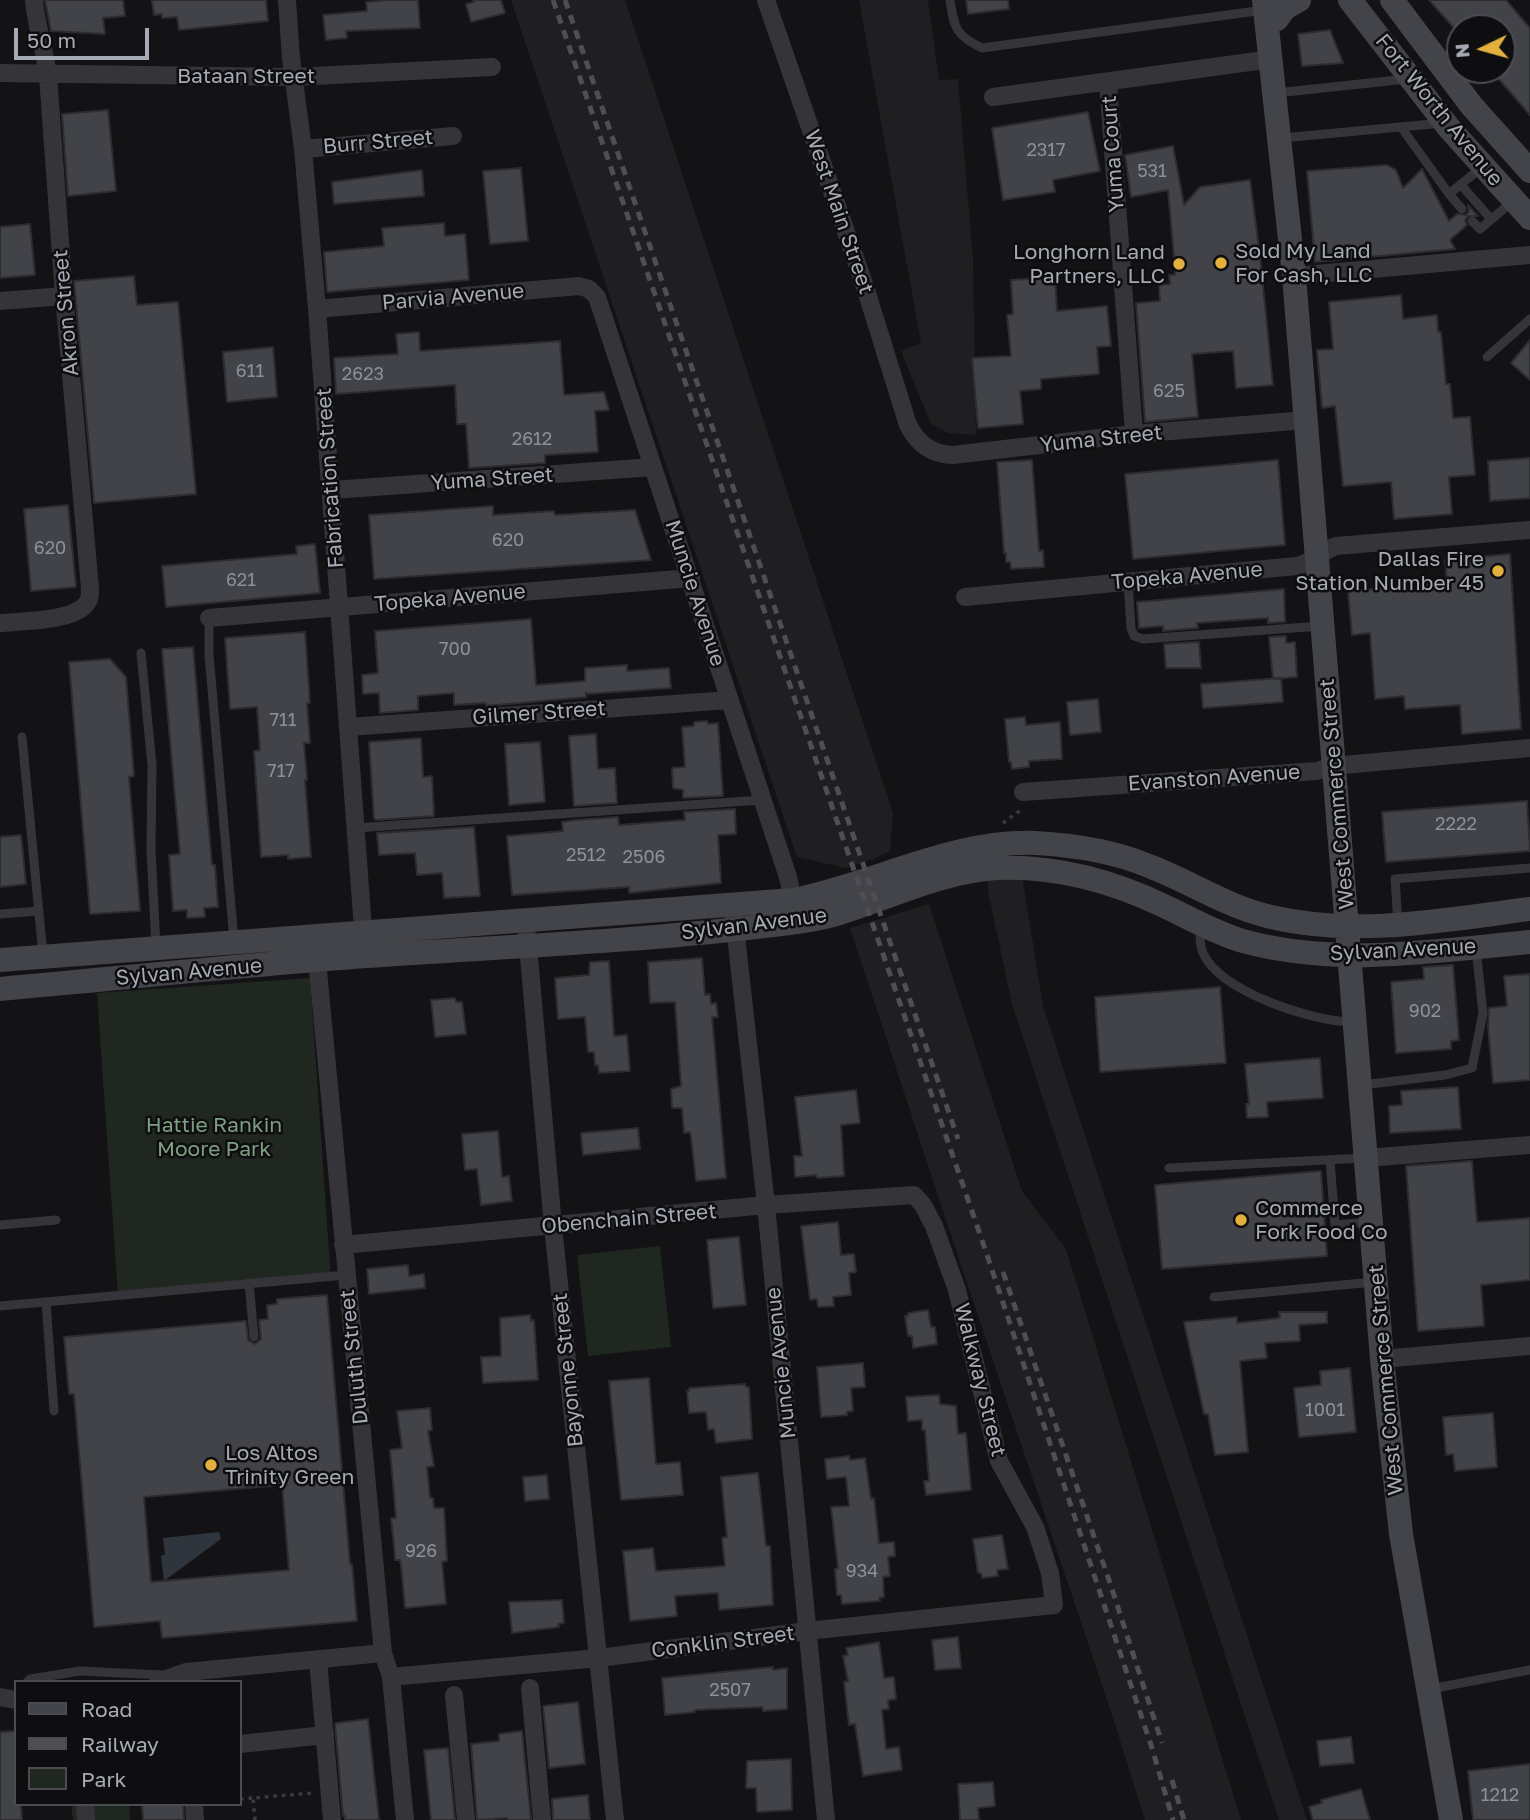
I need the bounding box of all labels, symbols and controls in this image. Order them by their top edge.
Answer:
scale bar [18,14,152,58]
north arrow [1446,14,1516,84]
text: 50 m [27,27,76,53]
street label: Fort Worth Avenue [1370,29,1508,191]
text: N [1449,43,1474,59]
street label: Bataan Street [177,63,315,89]
street label: Yuma Court [1096,95,1130,213]
street label: Burr Street [322,125,434,159]
street label: West Main Street [799,127,879,297]
house number: 2317 [1026,139,1066,161]
house number: 531 [1137,160,1167,182]
place label: Sold My Land For Cash, LLC [1235,238,1372,288]
place label: Longhorn Land Partners, LLC [1013,239,1165,289]
street label: Akron Street [48,249,84,377]
marker: Sold My Land For Cash, LLC [1213,255,1229,271]
marker: Longhorn Land Partners, LLC [1171,256,1187,272]
street label: Parvia Avenue [381,278,525,316]
house number: 611 [236,360,264,382]
house number: 2623 [342,363,384,385]
house number: 625 [1153,380,1185,402]
street label: Fabrication Street [311,387,349,569]
street label: Yuma Street [1039,420,1163,458]
house number: 2612 [512,428,552,450]
street label: Yuma Street [430,462,554,496]
street label: Muncie Avenue [659,517,731,669]
house number: 620 [492,529,524,551]
house number: 620 [34,537,66,559]
place label: Dallas Fire Station Number 45 [1295,546,1484,596]
street label: Topeka Avenue [1110,557,1264,595]
marker: Dallas Fire Station Number 45 [1490,563,1506,579]
house number: 621 [226,569,256,591]
street label: Topeka Avenue [373,579,527,617]
house number: 700 [439,638,471,660]
street label: West Commerce Street [1314,678,1360,910]
street label: Gilmer Street [472,696,606,730]
house number: 711 [270,709,296,731]
street label: Evanston Avenue [1127,759,1301,797]
house number: 717 [267,760,295,782]
house number: 2222 [1435,813,1477,835]
house number: 2512 [566,844,606,866]
house number: 2506 [623,846,665,868]
street label: Sylvan Avenue [680,903,828,945]
street label: Sylvan Avenue [1329,934,1477,966]
street label: Sylvan Avenue [115,953,263,991]
house number: 902 [1409,1000,1441,1022]
park label: Hattie Rankin Moore Park [146,1112,282,1162]
place label: Commerce Fork Food Co [1255,1195,1388,1245]
street label: Obenchain Street [540,1199,718,1239]
marker: Commerce Fork Food Co [1233,1212,1249,1228]
street label: West Commerce Street [1363,1264,1409,1496]
street label: Muncie Avenue [761,1286,801,1440]
street label: Duluth Street [334,1288,374,1426]
street label: Bayonne Street [547,1292,589,1448]
street label: Walkway Street [949,1301,1011,1459]
house number: 1001 [1305,1399,1345,1421]
place label: Los Altos Trinity Green [225,1440,354,1490]
marker: Los Altos Trinity Green [203,1457,219,1473]
house number: 926 [405,1540,437,1562]
house number: 934 [846,1560,878,1582]
street label: Conklin Street [650,1621,796,1663]
house number: 2507 [709,1679,751,1701]
legend [14,1680,242,1806]
text: Road [81,1696,132,1722]
text: Railway [81,1731,159,1757]
text: Park [81,1766,126,1792]
house number: 1212 [1481,1784,1519,1806]

